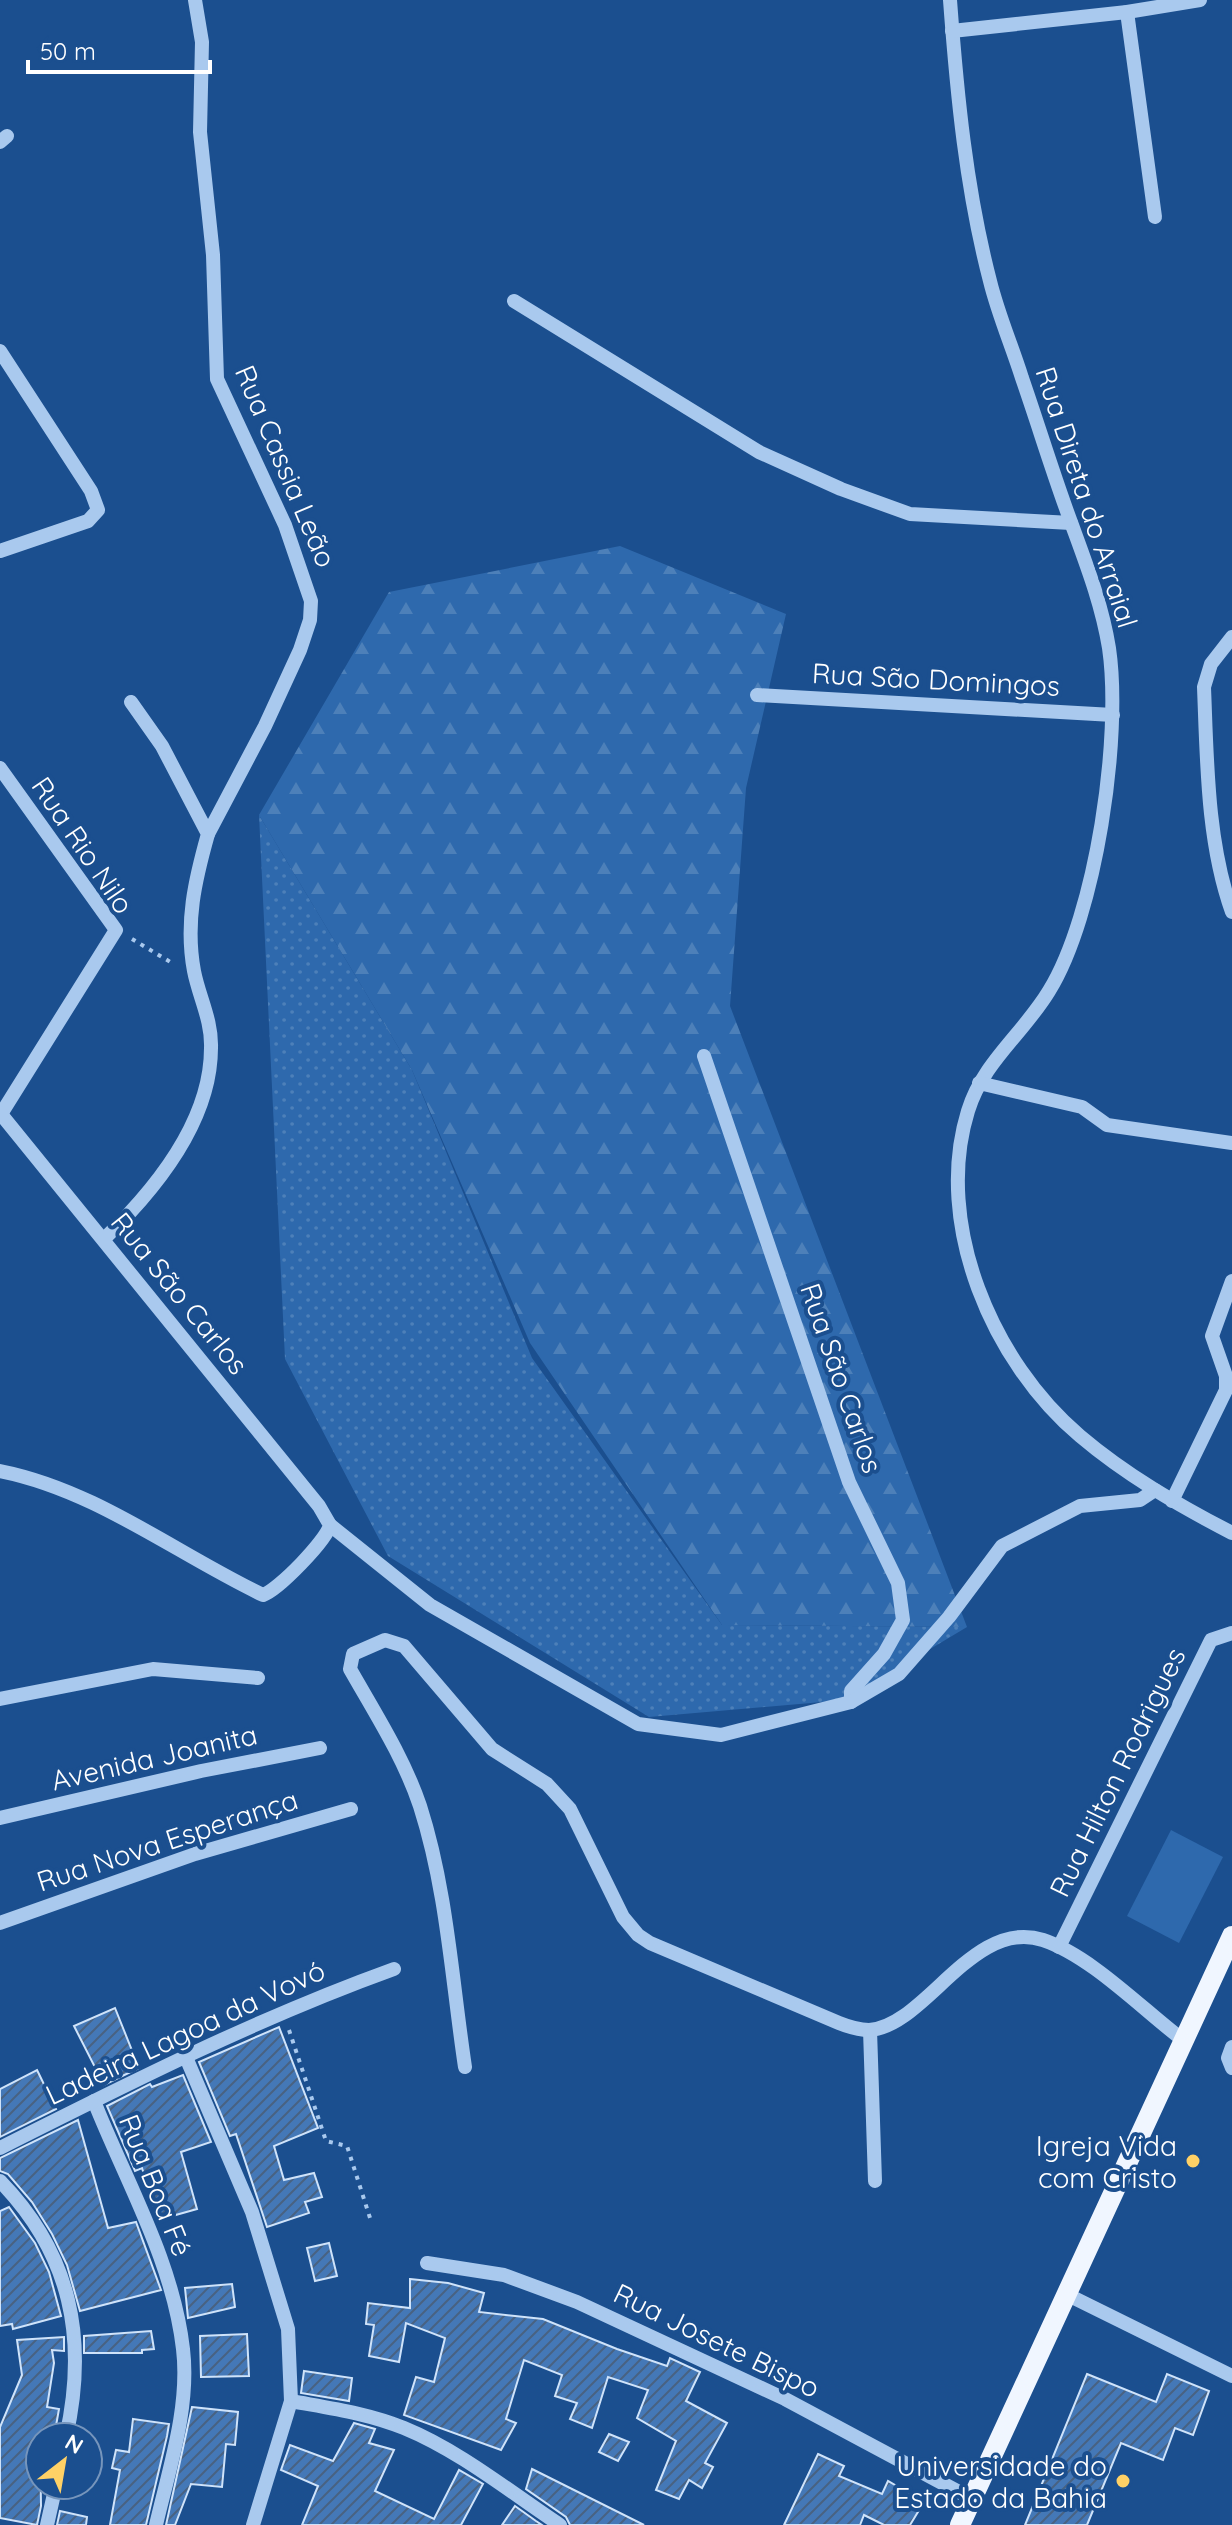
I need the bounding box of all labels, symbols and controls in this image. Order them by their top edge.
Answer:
scale bar [28,24,210,74]
text: 50 m [40,36,96,66]
street label: Rua Cassia Leão [228,360,344,572]
street label: Rua Direta do Arraial [1028,362,1146,632]
street label: Rua São Domingos [811,655,1061,703]
street label: Rua Rio Nilo [24,770,142,920]
street label: Rua São Carlos [104,1205,256,1381]
street label: Rua São Carlos [793,1278,891,1478]
street label: Rua Hilton Rodrigues [1041,1642,1193,1902]
street label: Avenida Joanita [48,1716,260,1798]
street label: Rua Nova Esperança [32,1781,302,1899]
street label: Ladeira Lagoa da Vovó [40,1952,330,2112]
street label: Rua Boa Fé [112,2109,200,2261]
place label: Igreja Vida com Cristo [1036,2128,1177,2195]
marker: Igreja Vida com Cristo [1184,2152,1202,2170]
street label: Rua Josete Bispo [608,2275,826,2405]
north arrow [24,2421,104,2501]
text: N [60,2428,88,2460]
place label: Universidade do Estado da Bahia [894,2448,1107,2515]
marker: Universidade do Estado da Bahia [1114,2472,1132,2490]

